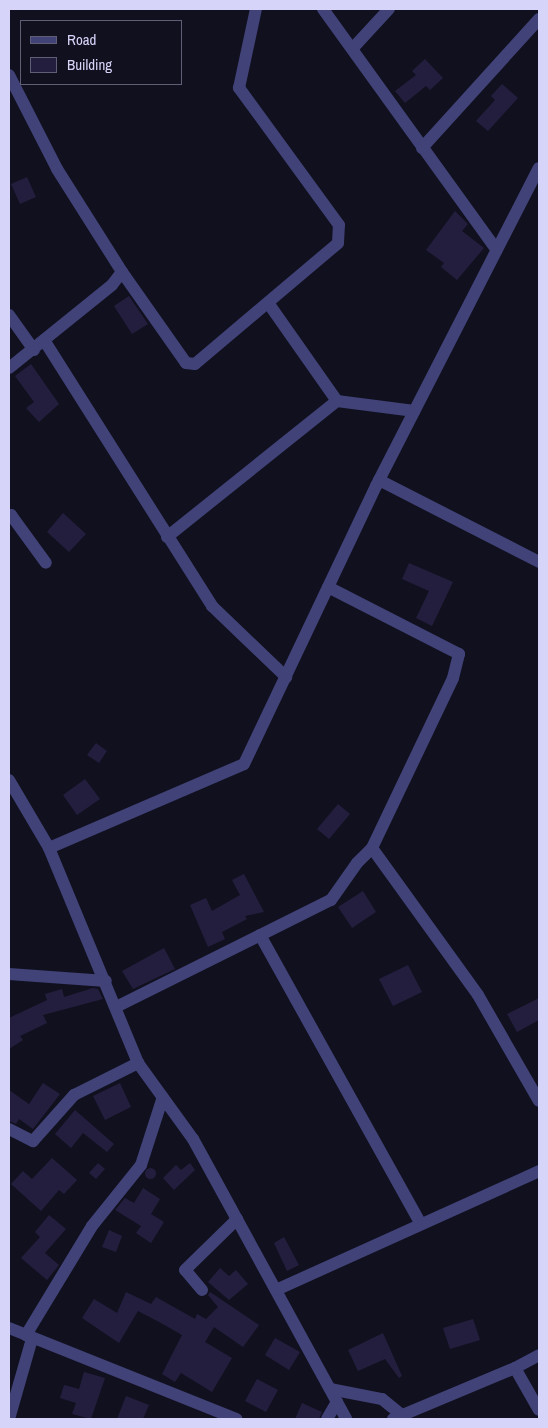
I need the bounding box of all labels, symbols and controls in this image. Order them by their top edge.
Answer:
legend [20,20,182,85]
text: Road [67,29,96,50]
text: Building [67,54,112,75]

